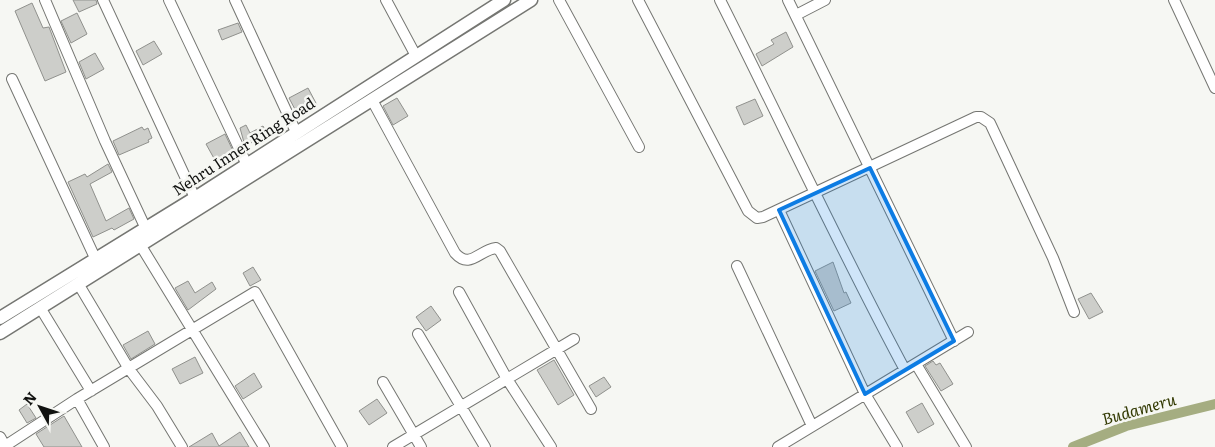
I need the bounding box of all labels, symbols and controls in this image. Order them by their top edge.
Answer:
street label: Nehru Inner Ring Road [167,91,319,201]
north arrow [15,382,65,432]
water label: Budameru [1099,386,1179,430]
text: N [18,387,41,409]

